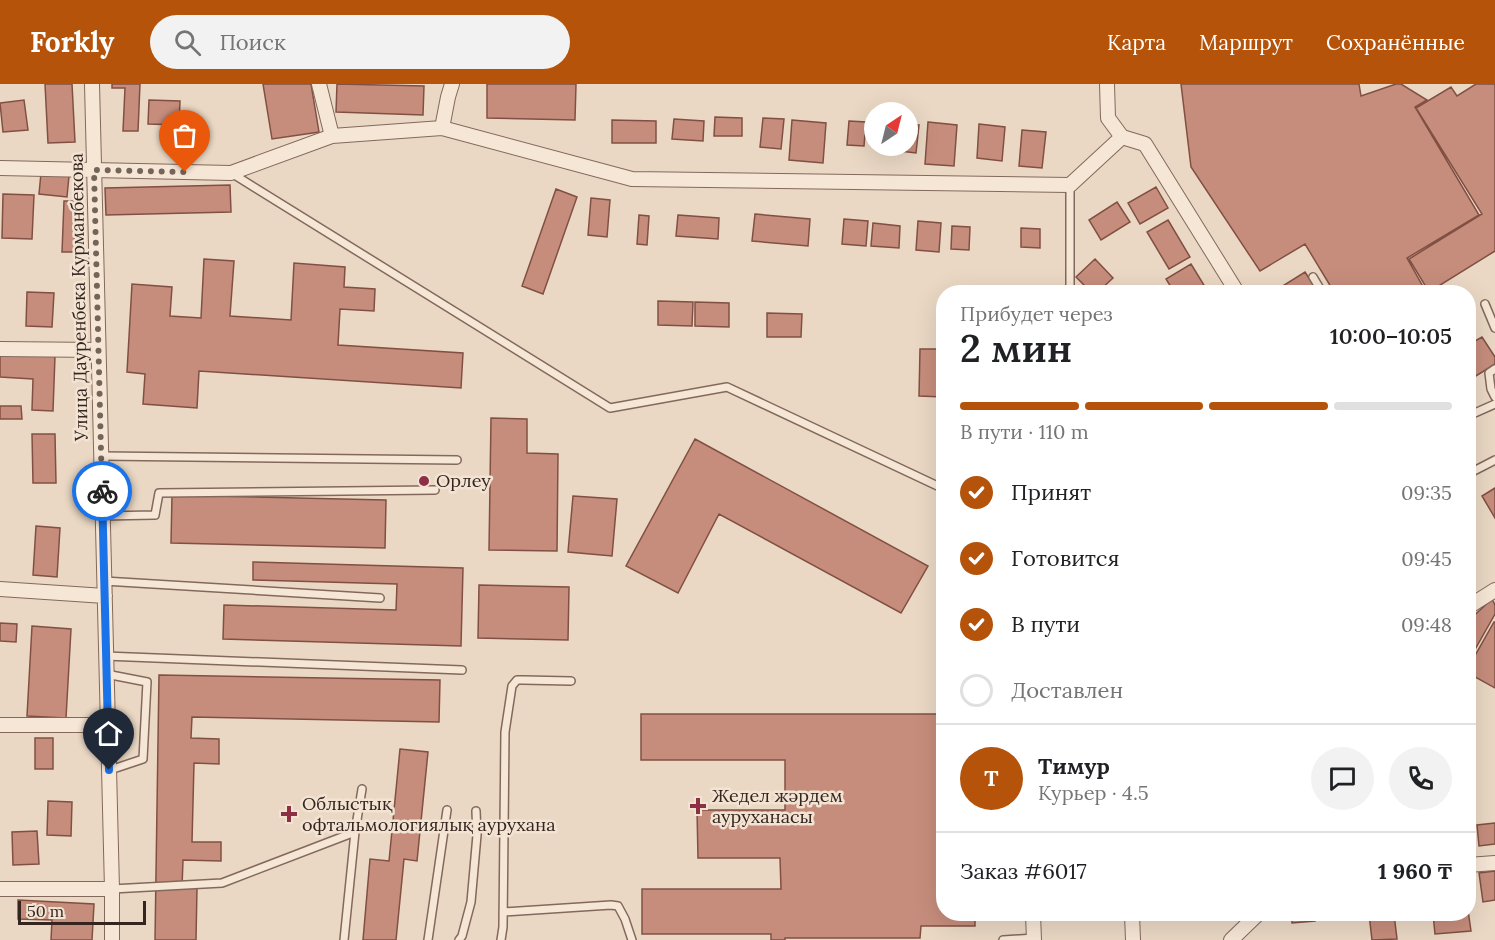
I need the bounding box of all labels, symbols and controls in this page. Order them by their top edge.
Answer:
search box [150,15,570,69]
text: Forkly [30,24,114,60]
icon: search [171,26,204,59]
text: Поиск [219,28,286,56]
text: Карта [1107,29,1166,56]
text: Маршрут [1199,29,1293,56]
text: Сохранённые [1326,29,1465,56]
north arrow [864,102,918,156]
map controls [864,102,918,156]
pin [159,110,210,172]
icon: bag [168,119,201,152]
street label: Улица Дауренбека Курманбекова [64,153,93,442]
text: Прибудет через [960,301,1113,326]
text: 10:00–10:05 [1330,322,1452,350]
text: 2 мин [960,323,1072,373]
text: В пути · 110 m [960,419,1089,444]
courier [72,461,132,521]
place label: Орлеу [436,469,491,492]
marker: Орлеу [417,474,431,488]
icon: bike [86,475,119,508]
icon: check [960,476,993,509]
text: Принят [1011,478,1091,506]
text: 09:35 [1401,480,1452,505]
icon: check [960,542,993,575]
text: Готовится [1011,544,1120,572]
text: 09:45 [1401,546,1452,571]
icon: check [960,608,993,641]
text: В пути [1011,610,1080,638]
text: 09:48 [1401,612,1452,637]
text: Доставлен [1011,676,1123,704]
pin [83,708,134,770]
icon: home [92,717,125,750]
button: chat [1311,747,1374,810]
button: phone [1389,747,1452,810]
text: Тимур [1038,752,1110,780]
text: Т [984,764,999,792]
text: Курьер · 4.5 [1038,780,1149,805]
place label: Жедел жәрдем ауруханасы [712,784,843,828]
place label: Облыстық офтальмологиялық аурухана [302,792,556,836]
marker: Жедел жәрдем ауруханасы [689,797,707,815]
marker: Облыстық офтальмологиялық аурухана [280,805,298,823]
text: Заказ #6017 [960,857,1087,885]
text: 1 960 ₸ [1378,857,1452,885]
scale bar [18,898,146,926]
text: 50 m [27,901,64,921]

